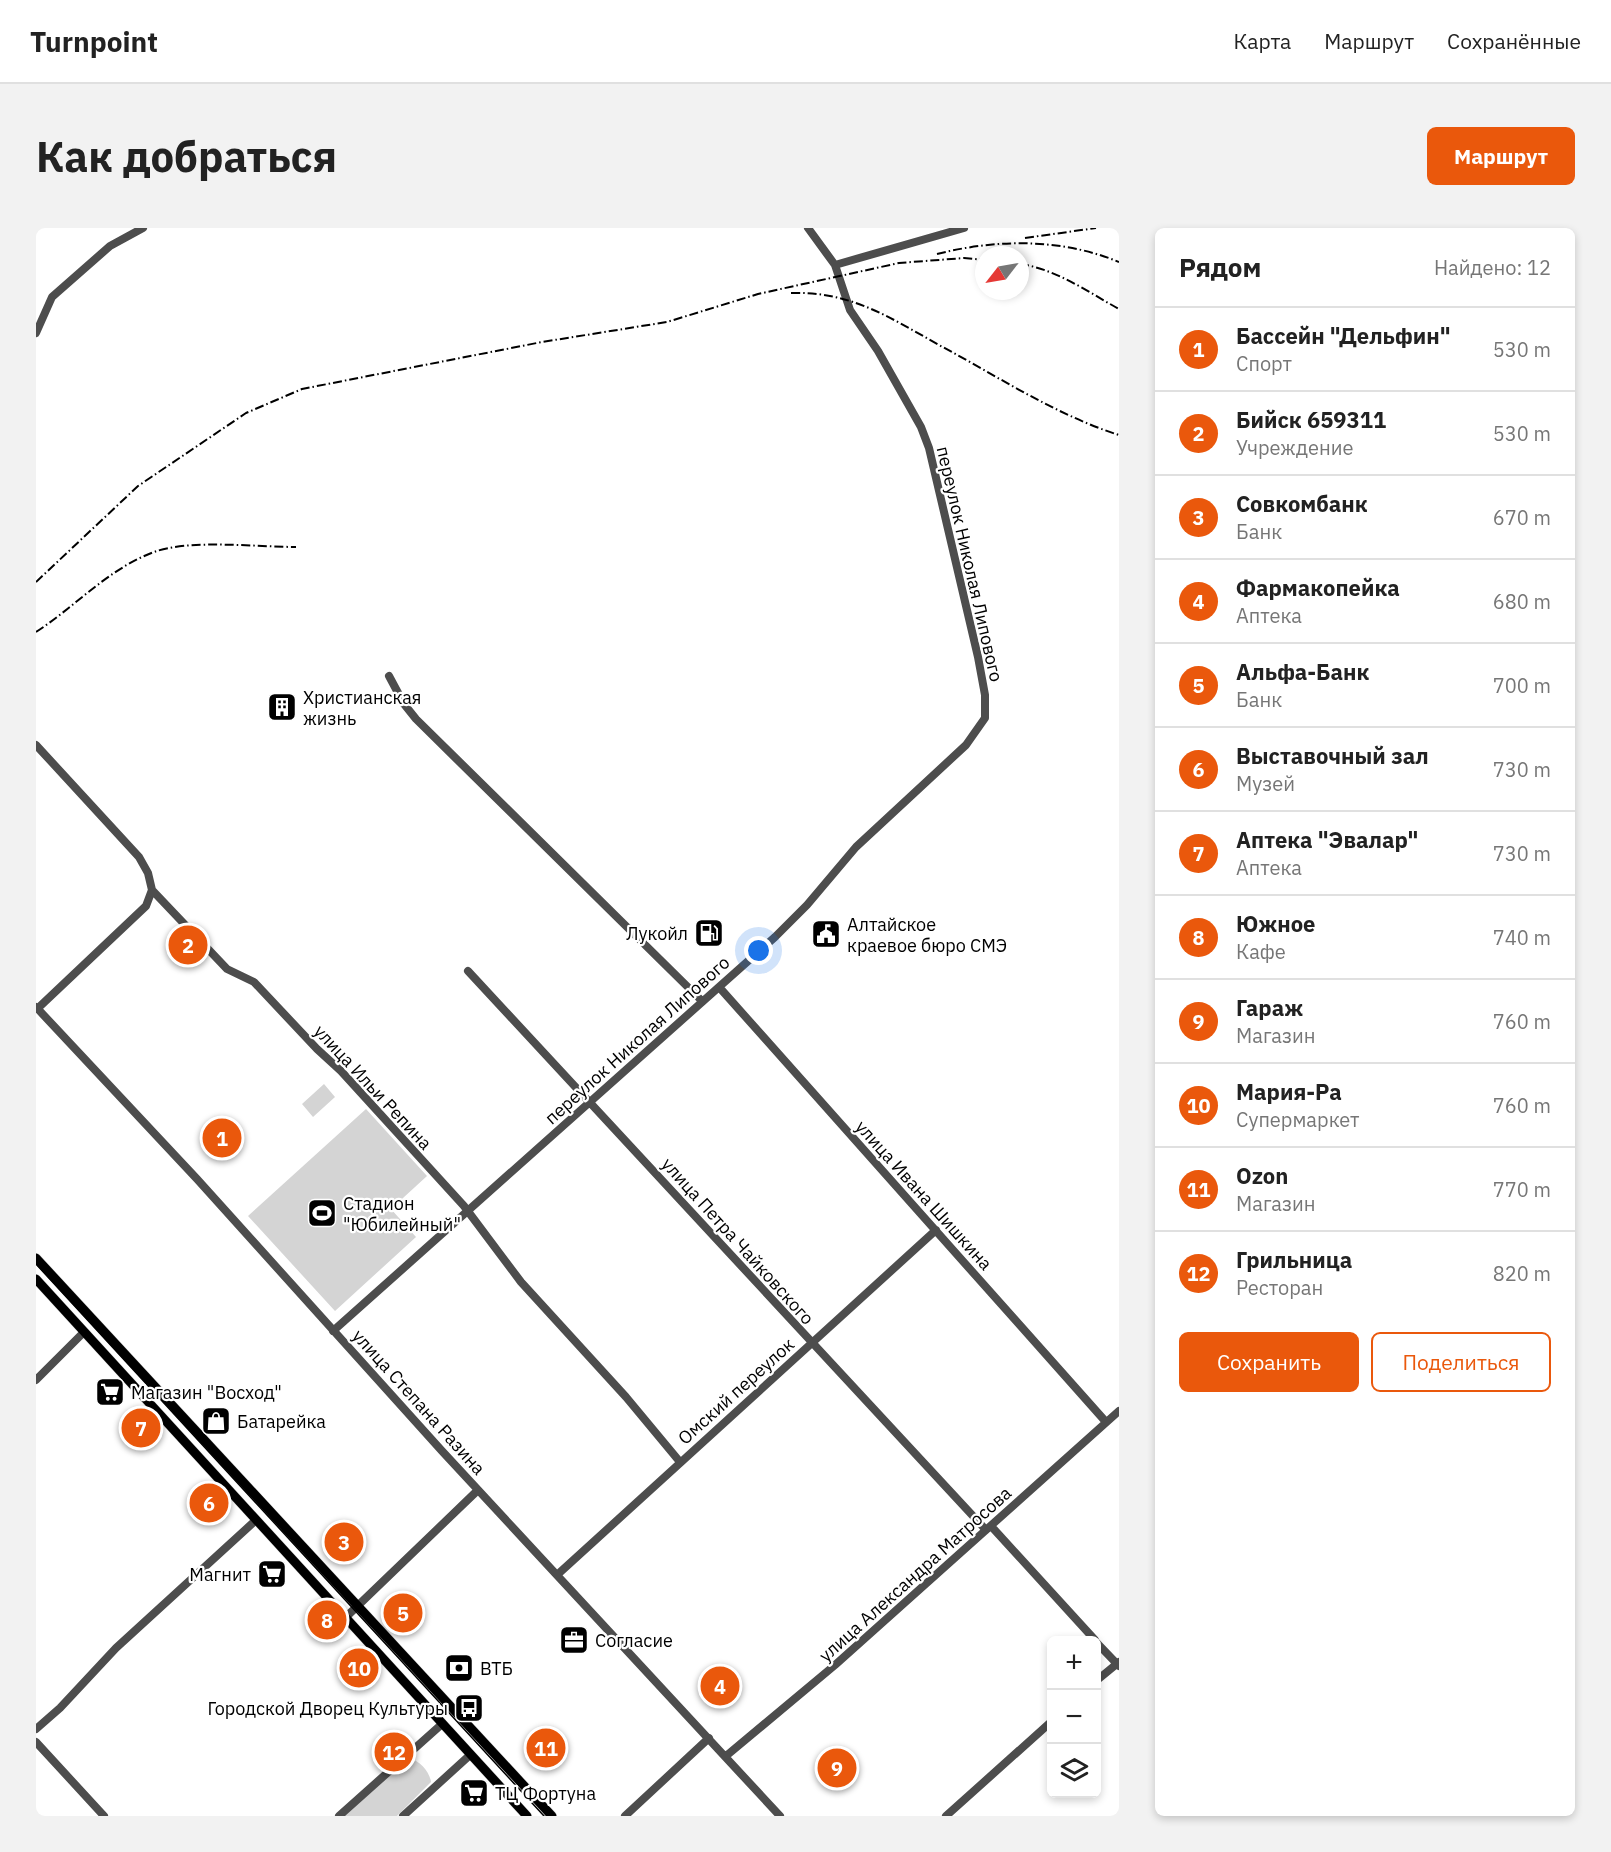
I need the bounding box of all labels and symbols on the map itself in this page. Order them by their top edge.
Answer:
north arrow [975,246,1029,300]
street label: переулок Николая Липового [932,444,1008,684]
place label: Христианская жизнь [303,686,421,730]
building icon: Христианская жизнь [266,691,298,723]
place label: Алтайское краевое бюро СМЭ [847,913,1007,957]
fuel station icon: Лукойл [693,917,725,949]
public building icon: Алтайское краевое бюро СМЭ [810,918,842,950]
pin: 2 [168,922,208,968]
place label: Лукойл [626,922,688,945]
your location [744,936,773,965]
street label: переулок Николая Липового [540,951,734,1129]
street label: улица Ильи Репина [309,1020,437,1155]
street label: улица Ивана Шишкина [851,1115,998,1275]
pin: 1 [202,1116,242,1160]
street label: улица Петра Чайковского [657,1153,819,1329]
place label: Стадион "Юбилейный" [343,1192,461,1236]
sports icon: Стадион "Юбилейный" [306,1197,338,1229]
street label: улица Степана Разина [348,1324,491,1480]
street label: Омский переулок [673,1333,799,1449]
supermarket icon: Магазин "Восход" [94,1376,126,1408]
place label: Магазин "Восход" [131,1381,282,1404]
shop icon: Батарейка [200,1405,232,1437]
pin: 7 [122,1406,160,1450]
place label: Батарейка [237,1410,326,1433]
pin: 6 [190,1480,228,1526]
street label: улица Александра Матросова [814,1481,1016,1667]
pin: 3 [324,1520,364,1564]
supermarket icon: Магнит [256,1558,288,1590]
place label: Магнит [189,1563,251,1586]
pin: 5 [384,1590,422,1636]
pin: 8 [308,1598,346,1642]
office icon: Согласие [558,1624,590,1656]
place label: Согласие [595,1629,673,1652]
pin: 10 [340,1646,378,1690]
bank icon: ВТБ [443,1652,475,1684]
place label: ВТБ [480,1657,513,1680]
pin: 4 [700,1664,740,1708]
bus stop icon: Городской Дворец Культуры [453,1692,485,1724]
place label: Городской Дворец Культуры [208,1697,448,1720]
pin: 11 [526,1726,566,1771]
pin: 12 [374,1730,414,1774]
pin: 9 [818,1746,856,1790]
supermarket icon: ТЦ Фортуна [458,1777,490,1809]
place label: ТЦ Фортуна [495,1782,596,1805]

